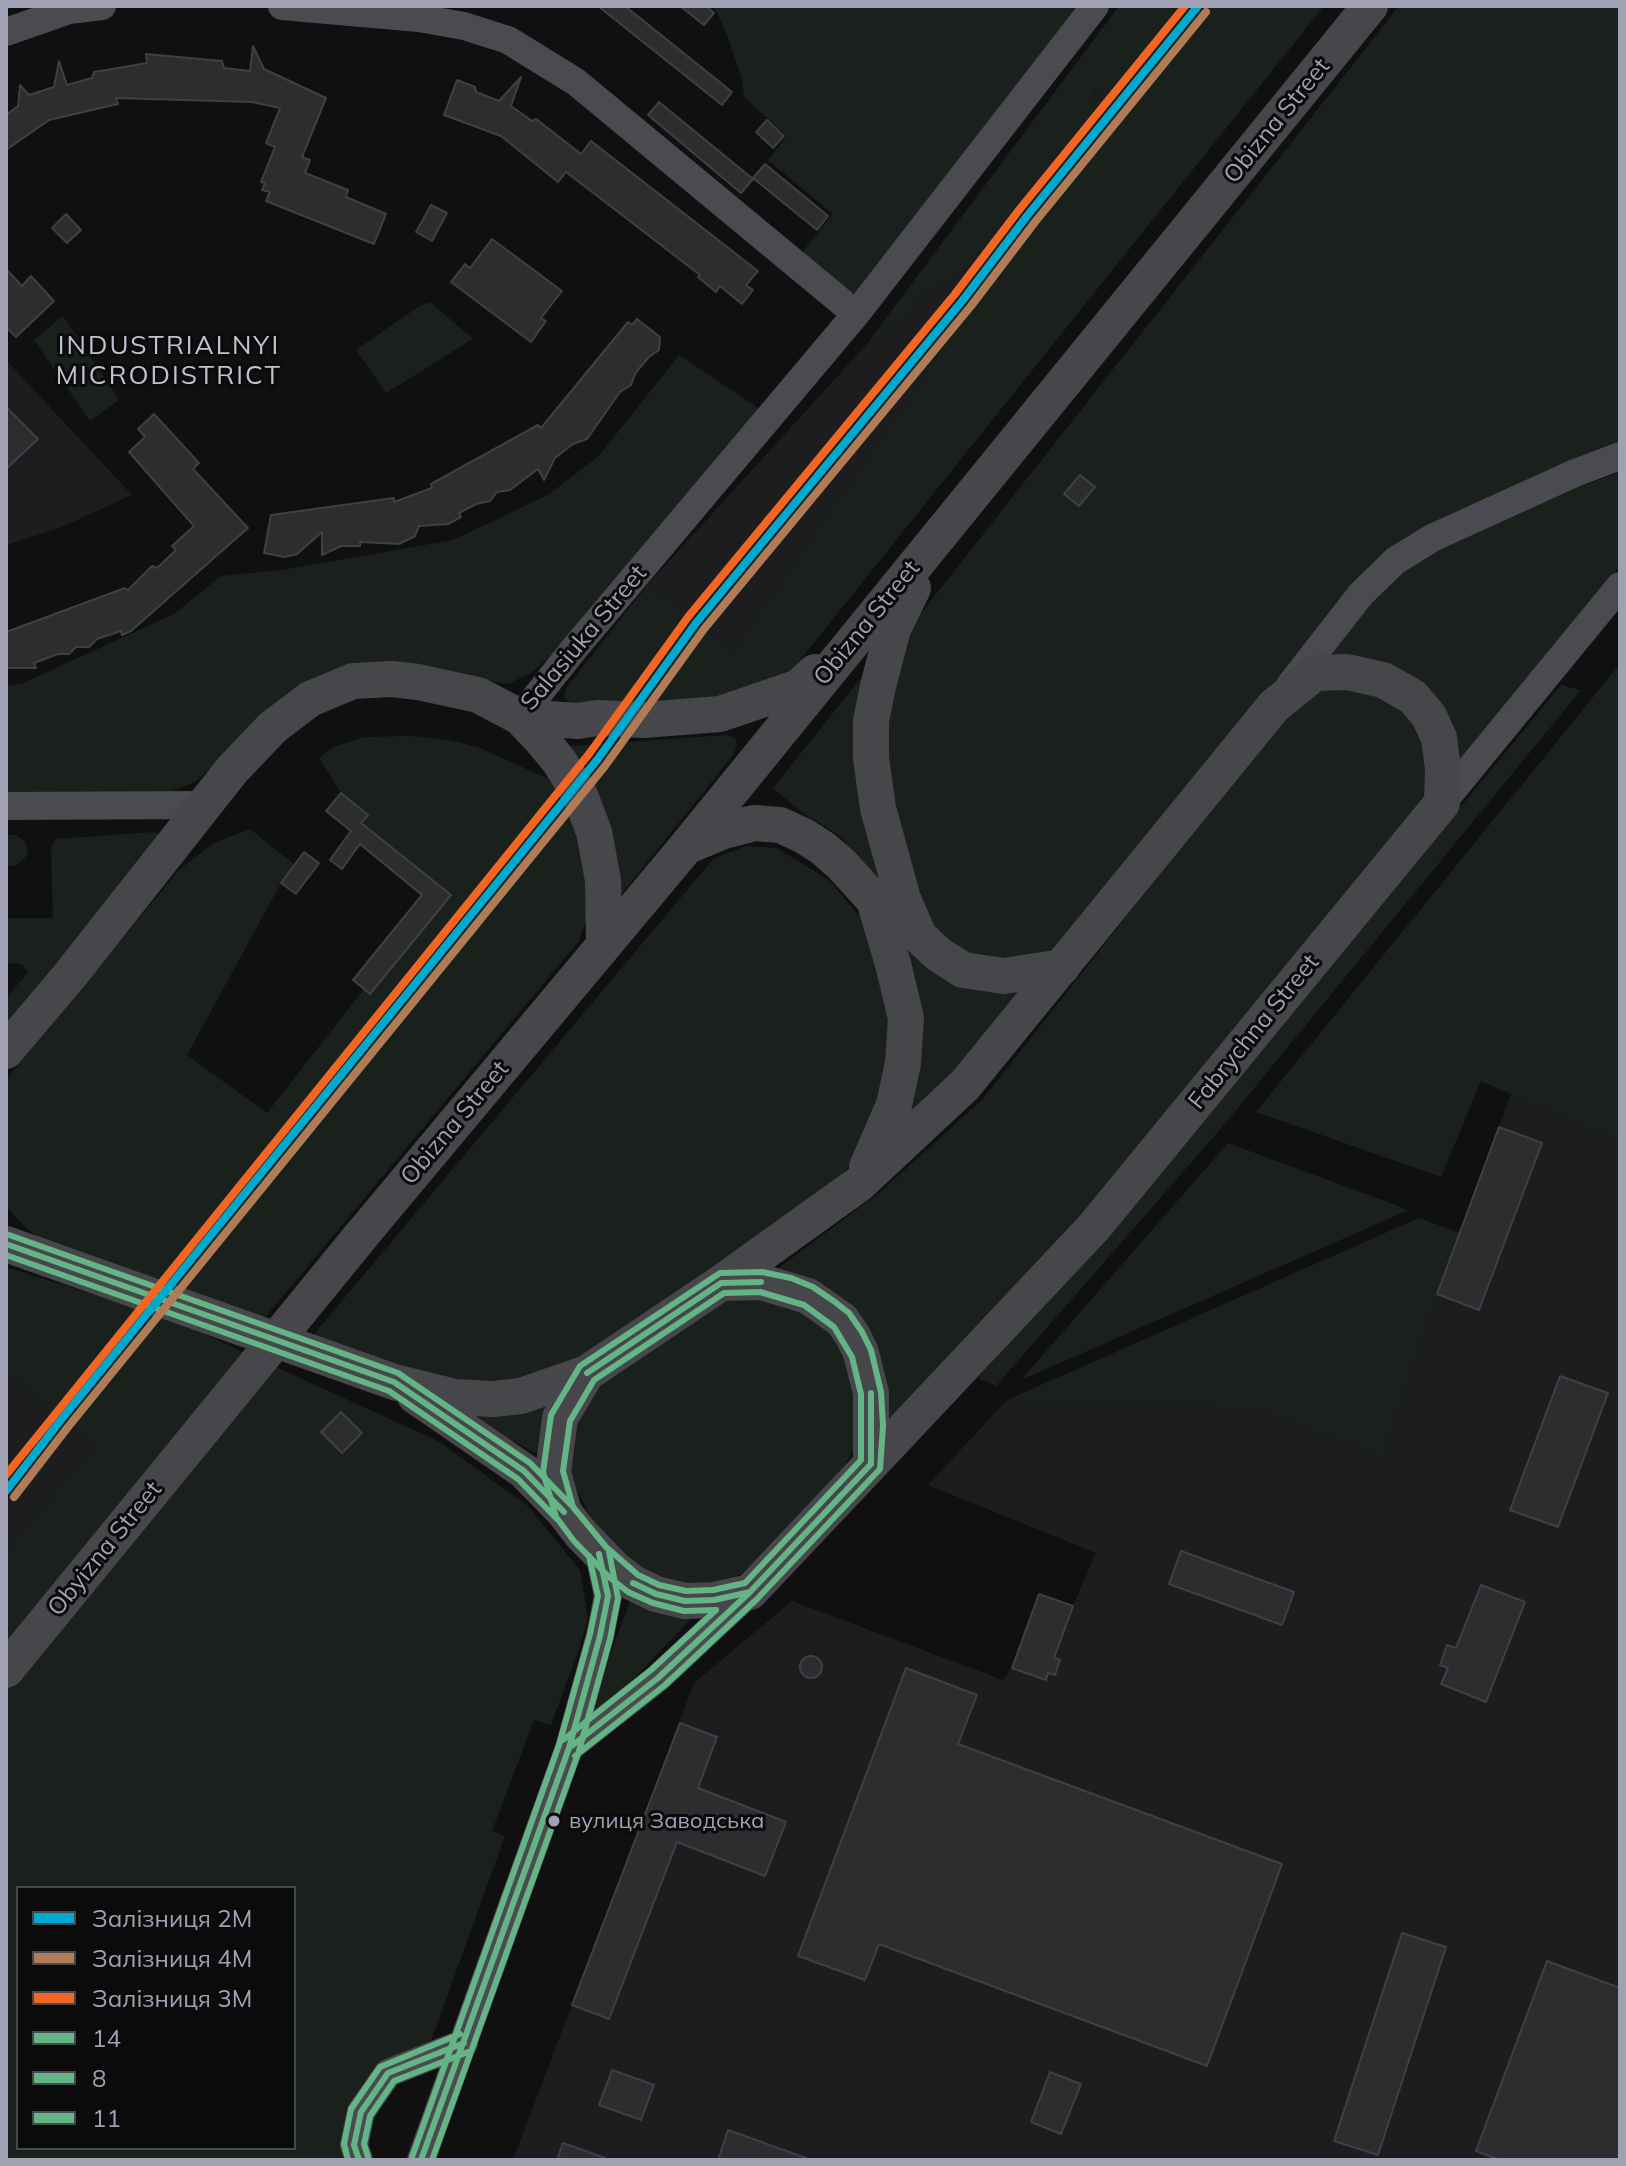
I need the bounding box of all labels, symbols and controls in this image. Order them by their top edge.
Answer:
street label: Obizna Street [1218,53,1336,189]
district label: INDUSTRIALNYI MICRODISTRICT [56,330,282,392]
street label: Obizna Street [808,555,926,691]
street label: Salasiuka Street [515,560,653,716]
street label: Fabrychna Street [1183,949,1325,1115]
street label: Obizna Street [395,1055,515,1191]
street label: Obyizna Street [42,1476,168,1622]
place label: вулиця Заводська [569,1808,764,1834]
marker: вулиця Заводська [546,1813,562,1829]
legend [16,1886,296,2150]
text: Залізниця 2М [92,1903,252,1933]
text: Залізниця 4М [92,1943,252,1973]
text: Залізниця 3М [92,1983,252,2013]
text: 14 [92,2023,121,2053]
text: 8 [92,2063,106,2093]
text: 11 [92,2103,121,2133]

